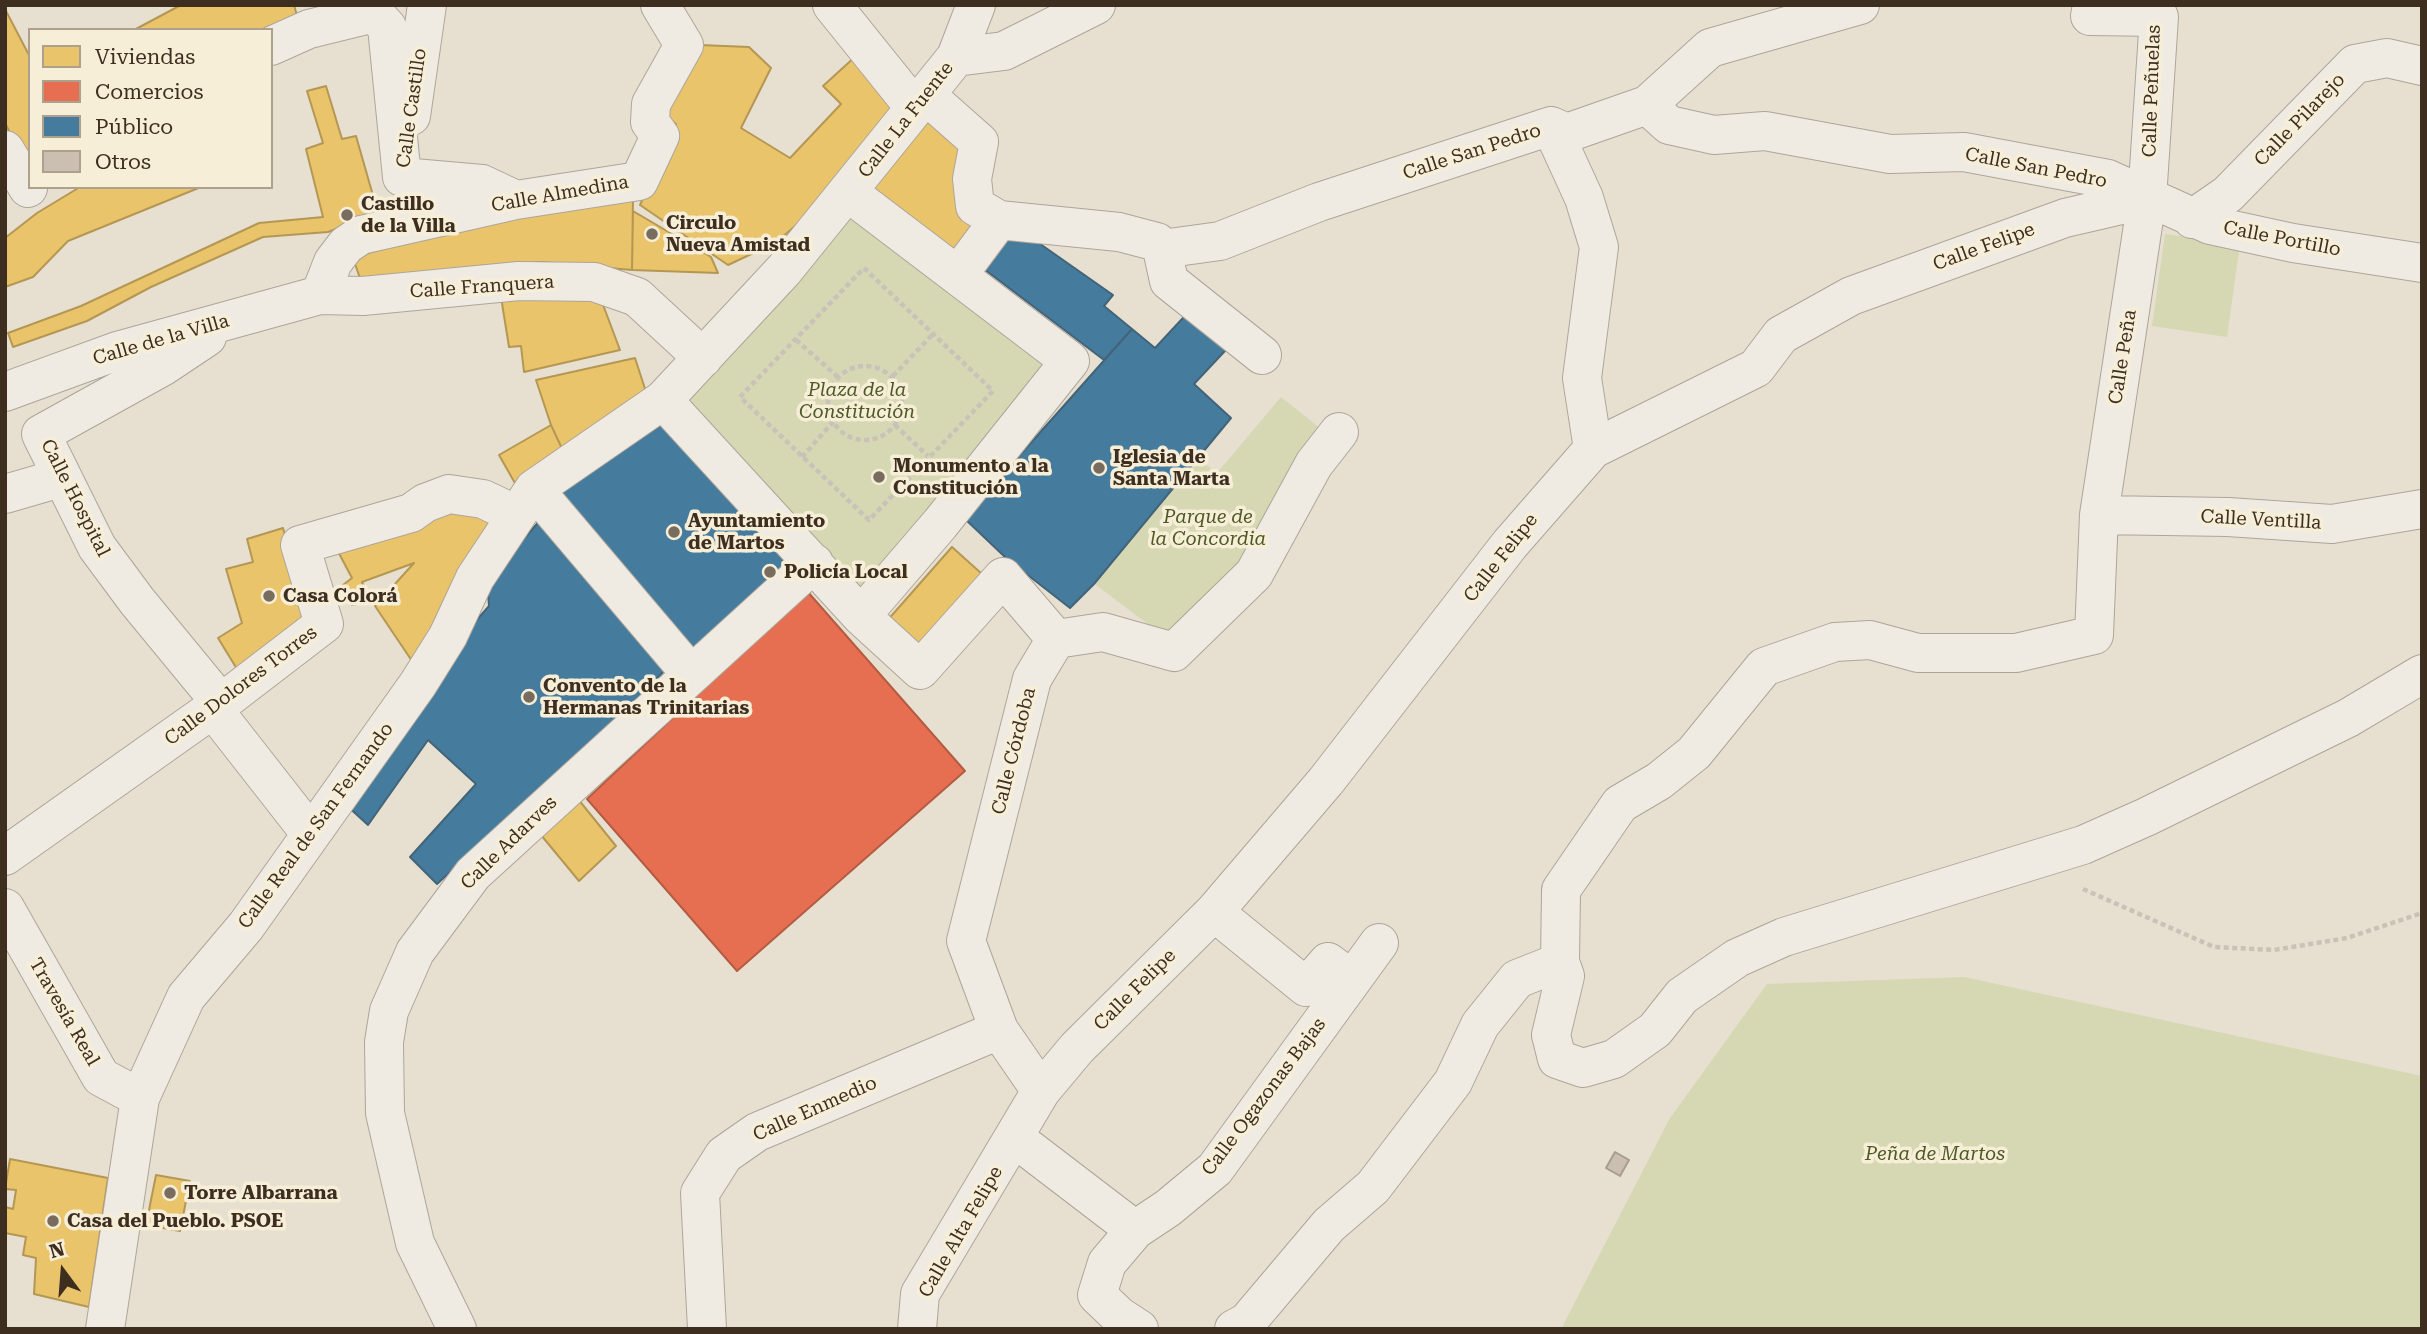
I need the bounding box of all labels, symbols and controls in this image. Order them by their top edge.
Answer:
street label: Calle Peñuelas [2138,24,2166,158]
legend [28,28,273,189]
text: Viviendas [95,45,195,69]
street label: Calle Castillo [392,47,432,169]
street label: Calle La Fuente [854,57,958,183]
street label: Calle Pilarejo [2250,69,2350,171]
text: Comercios [95,80,203,104]
text: Público [95,115,173,139]
street label: Calle San Pedro [1400,119,1544,185]
street label: Calle San Pedro [1963,143,2109,193]
text: Otros [95,150,151,174]
street label: Calle Almedina [490,171,630,217]
place label: Castillo de la Villa [361,193,456,237]
marker: Castillo de la Villa [339,207,355,223]
place label: Circulo Nueva Amistad [666,212,810,256]
street label: Calle Portillo [2221,216,2343,262]
street label: Calle Felipe [1930,218,2038,276]
marker: Circulo Nueva Amistad [644,226,660,242]
street label: Calle Franquera [409,271,555,303]
street label: Calle Peña [2104,308,2142,406]
street label: Calle de la Villa [90,310,232,370]
park label: Plaza de la Constitución [799,379,915,423]
street label: Calle Hospital [36,435,114,561]
place label: Iglesia de Santa Marta [1113,446,1230,490]
place label: Monumento a la Constitución [893,455,1049,499]
marker: Iglesia de Santa Marta [1091,460,1107,476]
marker: Monumento a la Constitución [871,469,887,485]
street label: Calle Ventilla [2200,505,2322,535]
park label: Parque de la Concordia [1150,506,1266,550]
street label: Calle Felipe [1459,509,1543,607]
place label: Ayuntamiento de Martos [688,510,825,554]
marker: Ayuntamiento de Martos [666,524,682,540]
place label: Policía Local [784,561,908,583]
marker: Policía Local [762,564,778,580]
place label: Casa Colorá [283,585,397,607]
marker: Casa Colorá [261,588,277,604]
street label: Calle Dolores Torres [160,621,322,751]
place label: Convento de la Hermanas Trinitarias [543,675,749,719]
street label: Calle Córdoba [987,685,1041,817]
marker: Convento de la Hermanas Trinitarias [521,689,537,705]
street label: Calle Real de San Fernando [234,718,398,934]
street label: Calle Adarves [456,791,562,895]
street label: Calle Felipe [1089,944,1181,1036]
street label: Travesía Real [24,954,104,1070]
street label: Calle Ogazonas Bajas [1197,1014,1331,1180]
street label: Calle Enmedio [750,1072,880,1146]
park label: Peña de Martos [1865,1143,2005,1165]
street label: Calle Alta Felipe [914,1162,1008,1302]
place label: Torre Albarrana [184,1182,338,1204]
marker: Torre Albarrana [162,1185,178,1201]
place label: Casa del Pueblo. PSOE [67,1210,283,1232]
marker: Casa del Pueblo. PSOE [45,1213,61,1229]
north arrow [28,1236,98,1306]
text: N [47,1237,67,1263]

